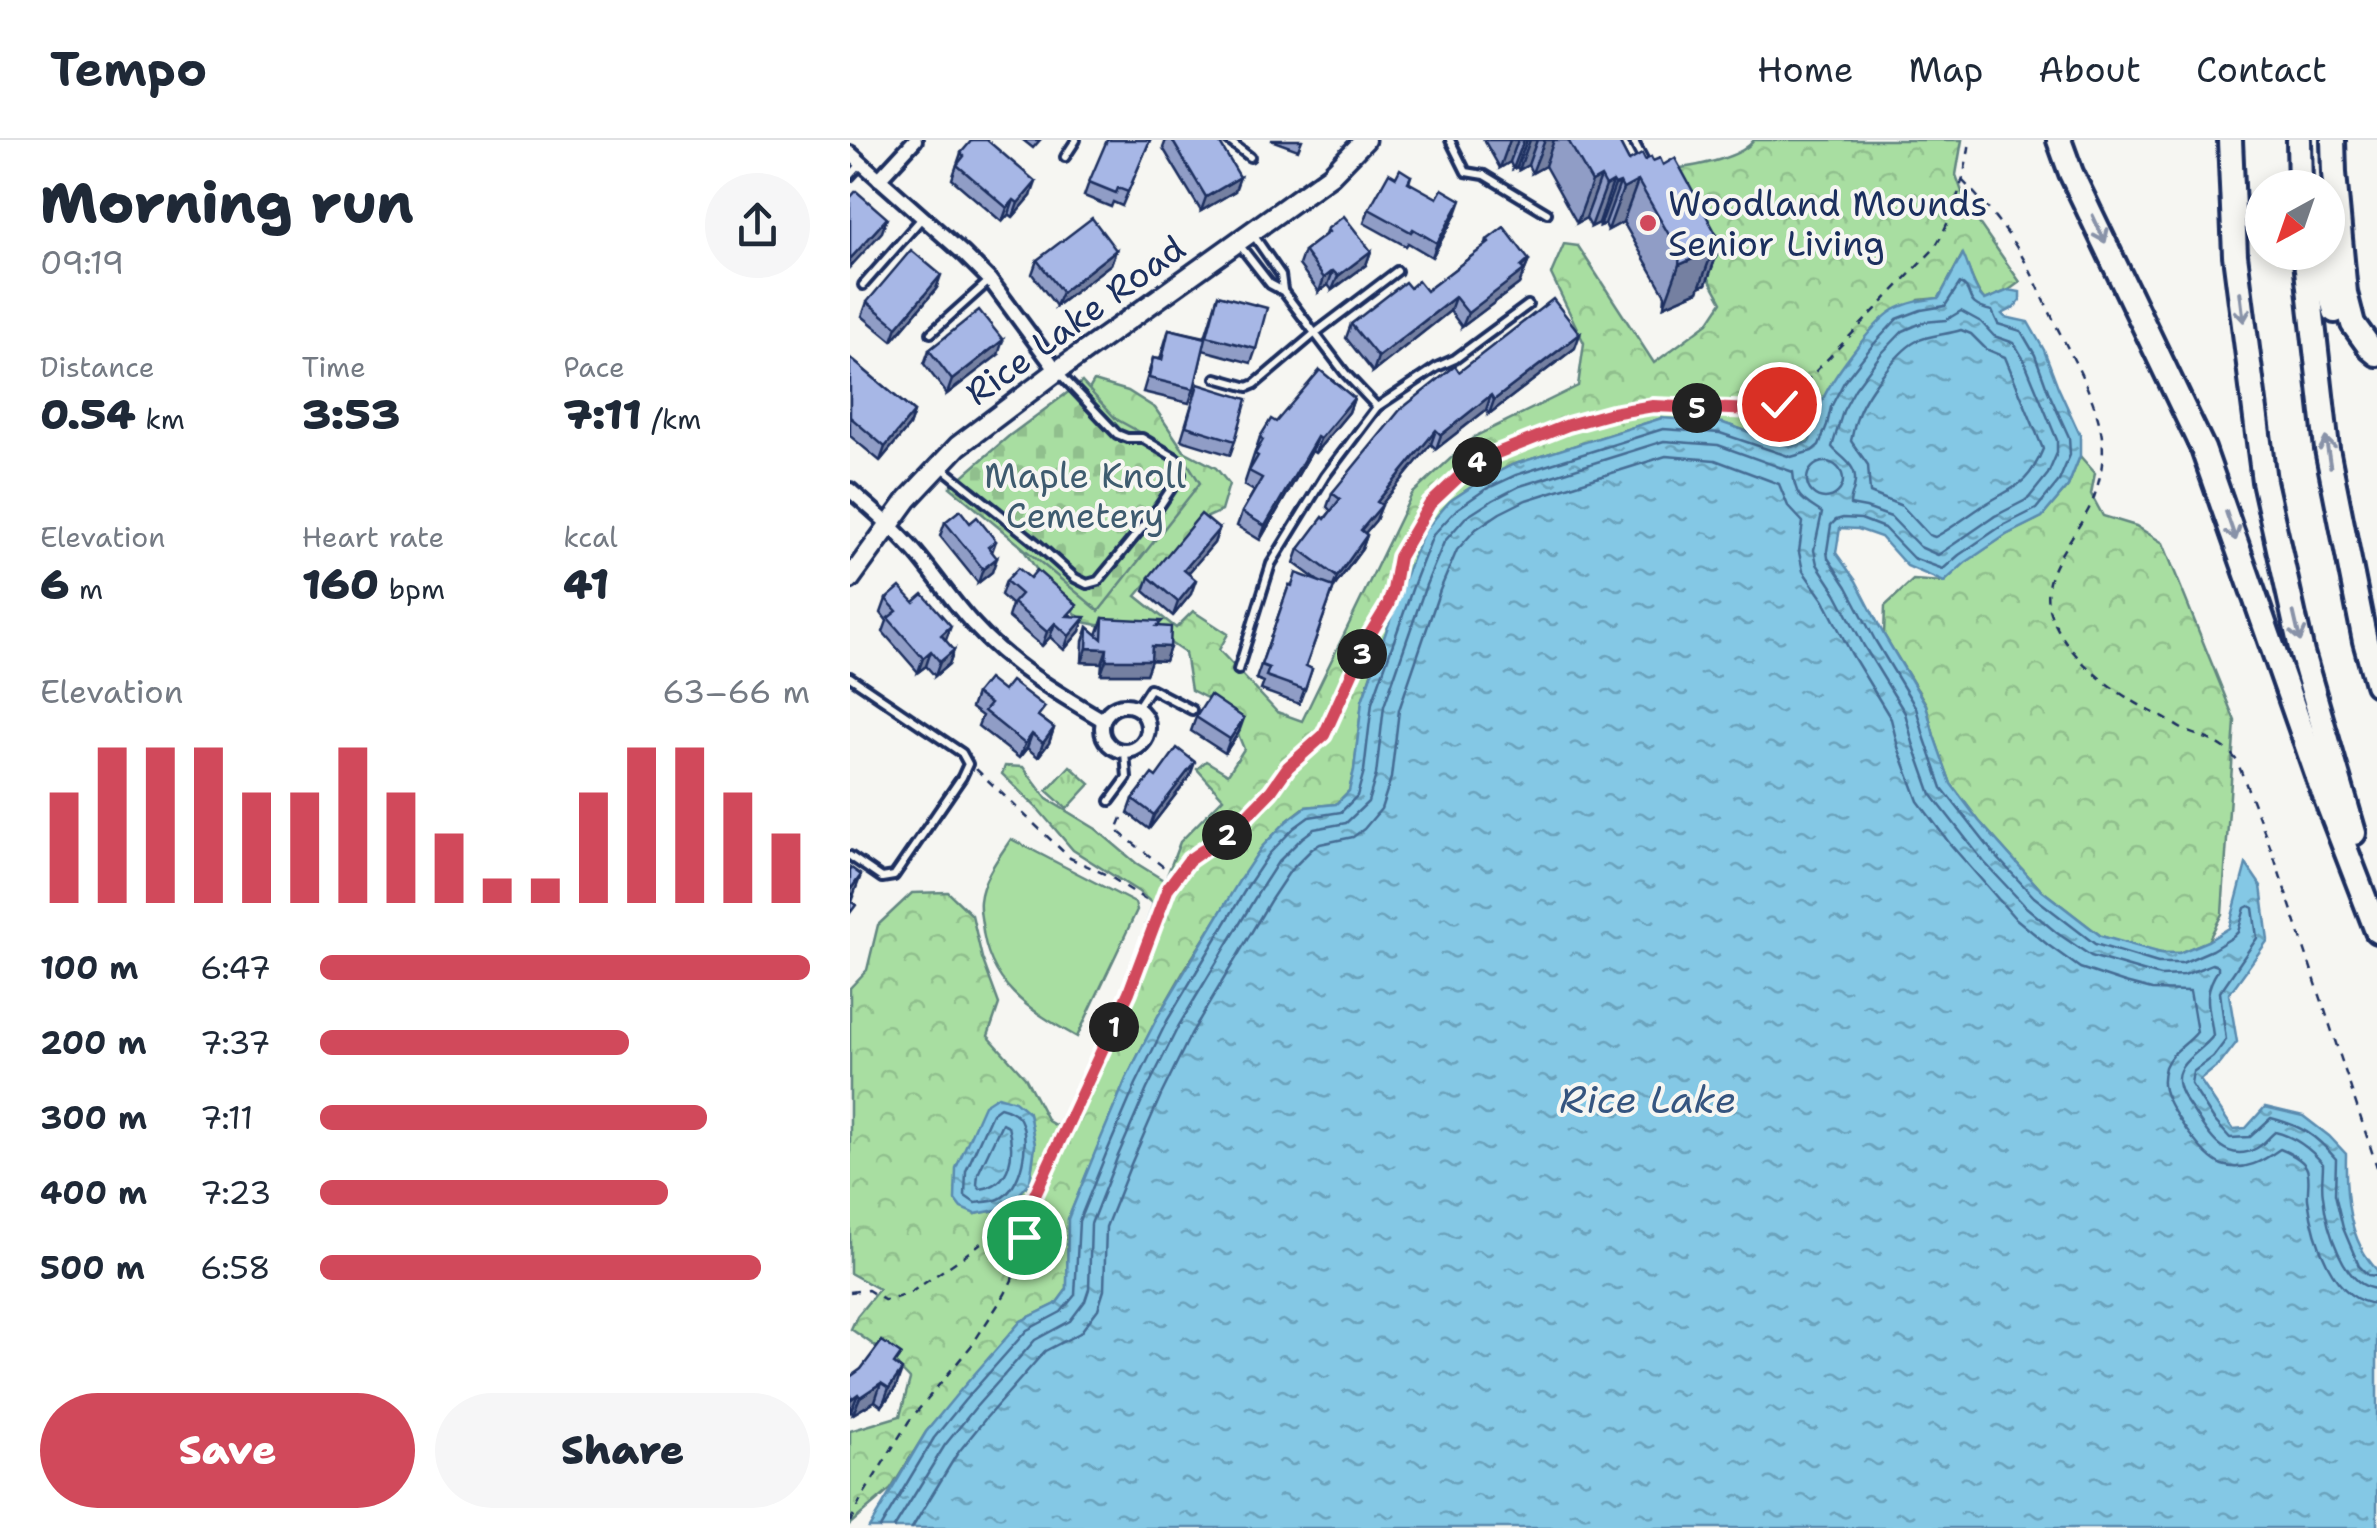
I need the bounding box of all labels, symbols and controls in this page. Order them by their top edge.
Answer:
text: Tempo [50,37,207,101]
text: Home [1757,46,1853,93]
text: Map [1908,46,1983,93]
text: About [2038,46,2141,93]
text: Contact [2196,46,2327,93]
text: Morning run [40,166,414,240]
north arrow [2245,170,2345,270]
map controls [2245,170,2345,270]
button: share [705,173,810,278]
place label: Woodland Mounds Senior Living [1668,180,1988,267]
marker: Woodland Mounds Senior Living [1637,212,1659,234]
one-way arrow [2090,213,2109,243]
street label: Rice Lake Road [956,224,1194,416]
text: 09:19 [40,241,124,284]
one-way arrow [2233,290,2251,323]
text: Distance [40,348,155,386]
text: Time [302,348,366,386]
text: Pace [563,348,625,386]
pin [1737,362,1822,447]
icon: check [1752,377,1807,432]
pin: 5 [1672,383,1722,433]
text: 0.54 [40,386,136,442]
text: 3:53 [302,386,400,442]
text: 7:11 [563,386,642,442]
text: 5 [1688,389,1706,427]
text: km [136,400,185,438]
text: /km [642,400,701,438]
one-way arrow [2318,436,2337,468]
pin: 4 [1452,437,1502,487]
text: 4 [1467,443,1487,481]
park label: Maple Knoll Cemetery [984,452,1186,539]
one-way arrow [2224,509,2242,541]
text: Elevation [40,518,165,556]
text: Heart rate [302,518,444,556]
text: kcal [563,518,618,556]
text: 6 [40,556,69,612]
text: 160 [302,556,379,612]
text: 41 [563,556,609,612]
text: m [69,570,103,608]
text: bpm [379,570,445,608]
one-way arrow [2288,610,2307,642]
pin: 3 [1337,629,1387,679]
text: 3 [1352,635,1372,673]
text: Elevation [40,670,183,713]
text: 63–66 m [662,670,810,713]
pin: 2 [1202,810,1252,860]
text: 2 [1217,816,1237,854]
text: 100 m [40,946,139,989]
text: 6:47 [200,946,271,989]
pin: 1 [1089,1002,1139,1052]
text: 1 [1108,1008,1120,1046]
text: 200 m [40,1021,147,1064]
text: 7:37 [200,1021,270,1064]
water label: Rice Lake [1559,1074,1737,1125]
text: 300 m [40,1096,147,1139]
text: 7:11 [200,1096,253,1139]
text: 400 m [40,1171,147,1214]
text: 7:23 [200,1171,272,1214]
pin [982,1195,1067,1280]
icon: arrive [997,1210,1052,1265]
text: 500 m [40,1246,145,1289]
text: 6:58 [200,1246,271,1289]
button: Save [40,1393,415,1508]
button: Share [435,1393,810,1508]

